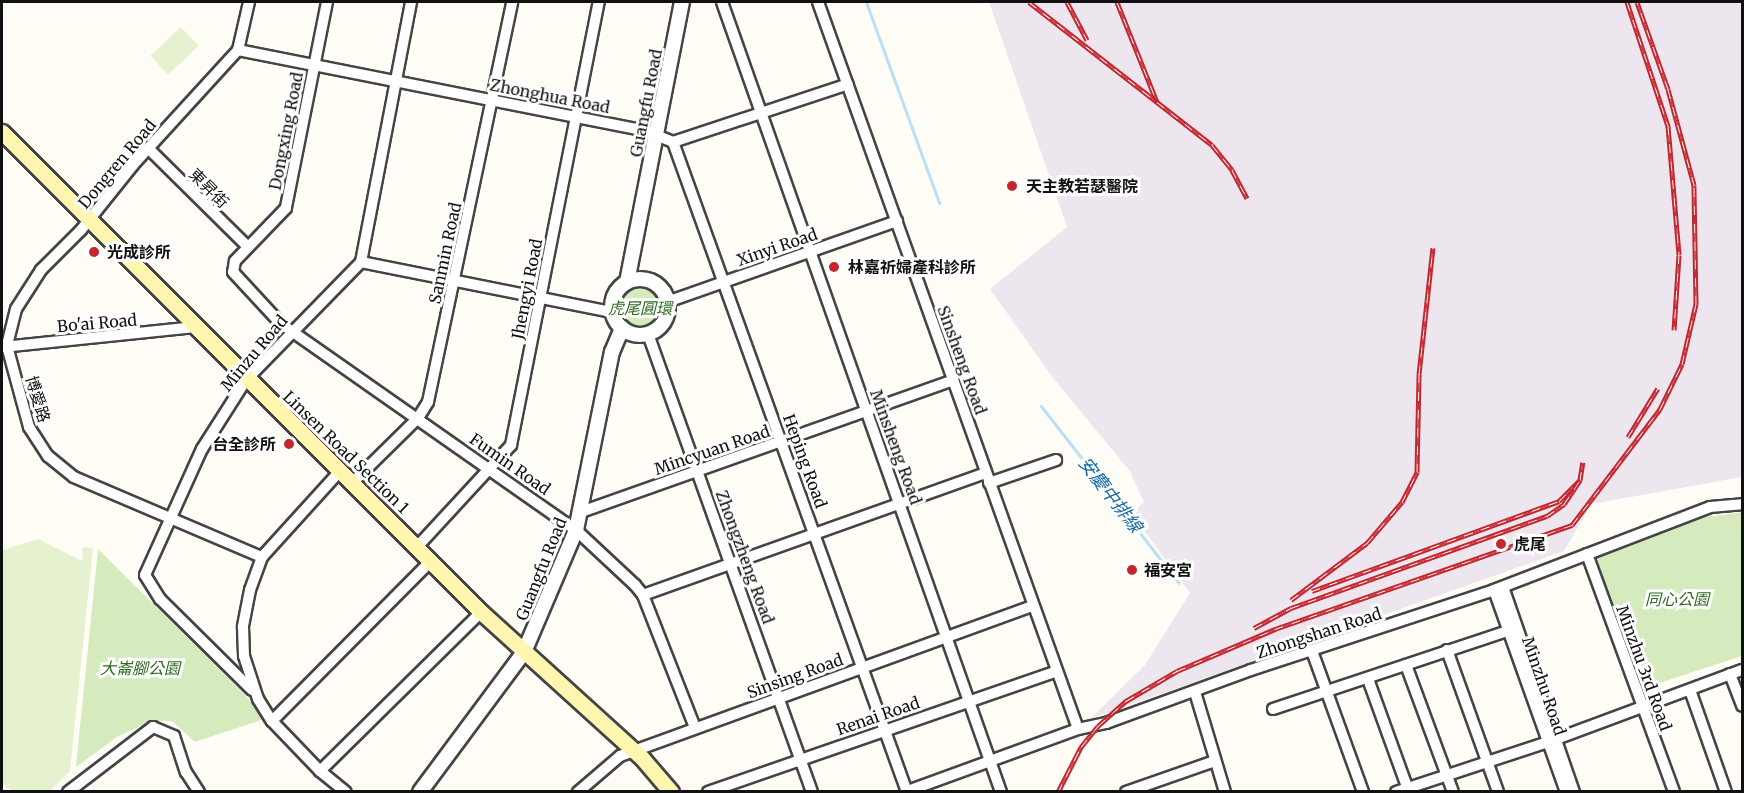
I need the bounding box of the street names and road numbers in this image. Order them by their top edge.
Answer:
street label: Guangfu Road [626,48,666,158]
street label: Dongxing Road [265,70,307,192]
street label: Zhonghua Road [488,75,612,117]
street label: Dongren Road [74,116,160,212]
street label: 東昇街 [185,164,233,212]
street label: Sanmin Road [425,201,465,305]
street label: Xinyi Road [734,224,820,270]
street label: Jhengyi Road [508,237,546,341]
street label: Sinsheng Road [933,303,991,417]
street label: Bo'ai Road [56,310,138,336]
street label: Minzu Road [217,311,291,395]
street label: 博愛路 [22,373,54,425]
street label: Linsen Road Section 1 [279,387,413,517]
street label: Minsheng Road [866,387,926,507]
street label: Heping Road [779,411,831,511]
street label: Mincyuan Road [652,421,772,479]
street label: Fumin Road [466,429,554,499]
street label: Zhongzheng Road [712,488,778,626]
street label: Guangfu Road [512,515,570,623]
street label: Minzhu 3rd Road [1612,603,1676,733]
street label: Zhongshan Road [1254,604,1384,662]
street label: Minzhu Road [1518,634,1570,738]
street label: Sinsing Road [744,650,846,702]
street label: Renai Road [834,693,922,739]

